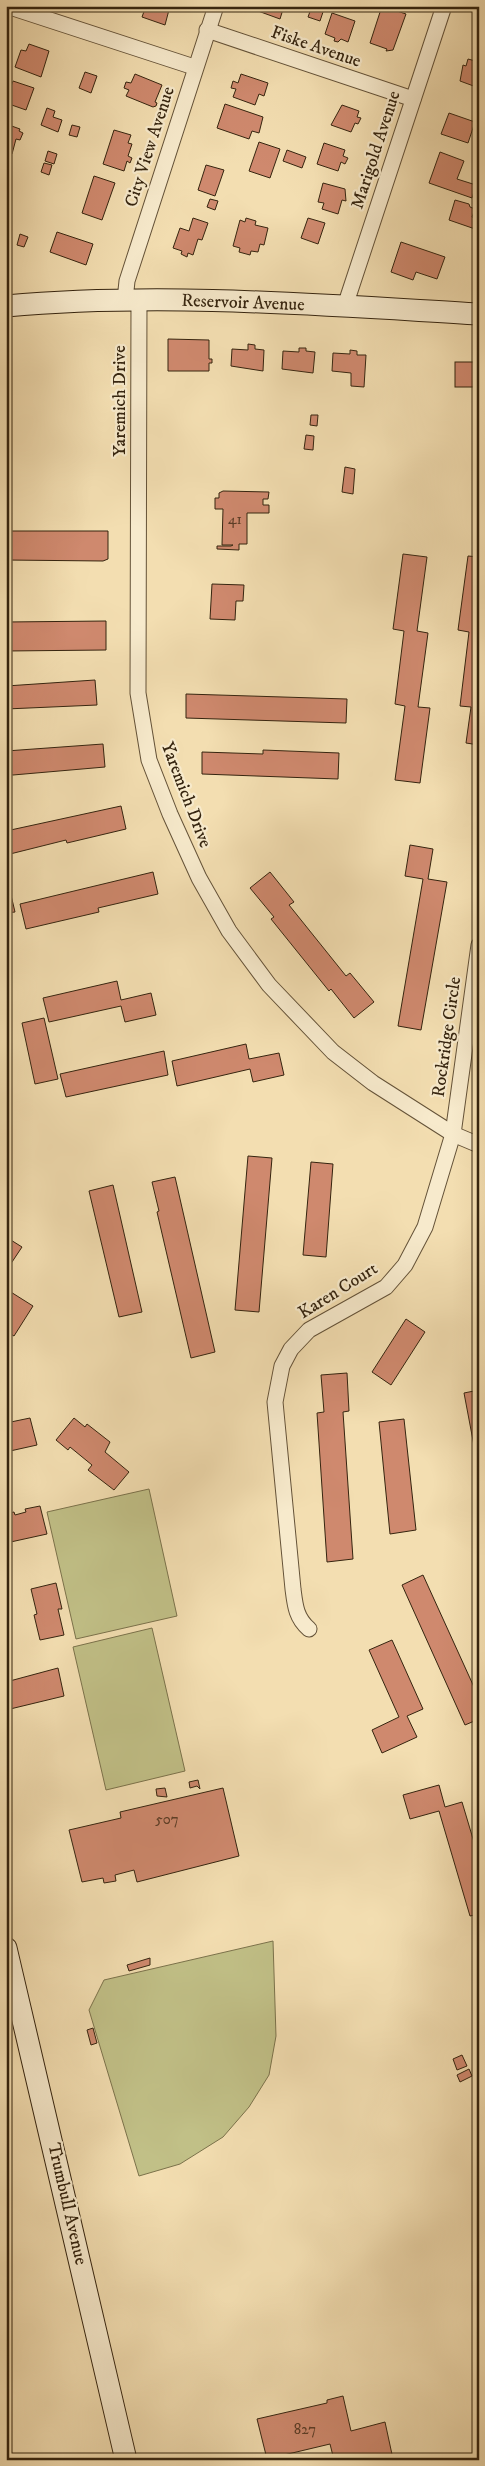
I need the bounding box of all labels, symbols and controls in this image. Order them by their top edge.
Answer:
street label: Fiske Avenue [268,21,364,73]
street label: City View Avenue [120,84,180,210]
street label: Marigold Avenue [347,88,405,212]
street label: Reservoir Avenue [181,290,305,316]
street label: Yaremich Drive [109,345,131,457]
house number: 41 [228,510,242,529]
street label: Yaremich Drive [156,739,216,851]
street label: Rockridge Circle [428,975,466,1099]
street label: Karen Court [294,1258,382,1324]
house number: 507 [155,1810,179,1829]
street label: Trumbull Avenue [42,2141,92,2267]
house number: 827 [294,2420,316,2439]

